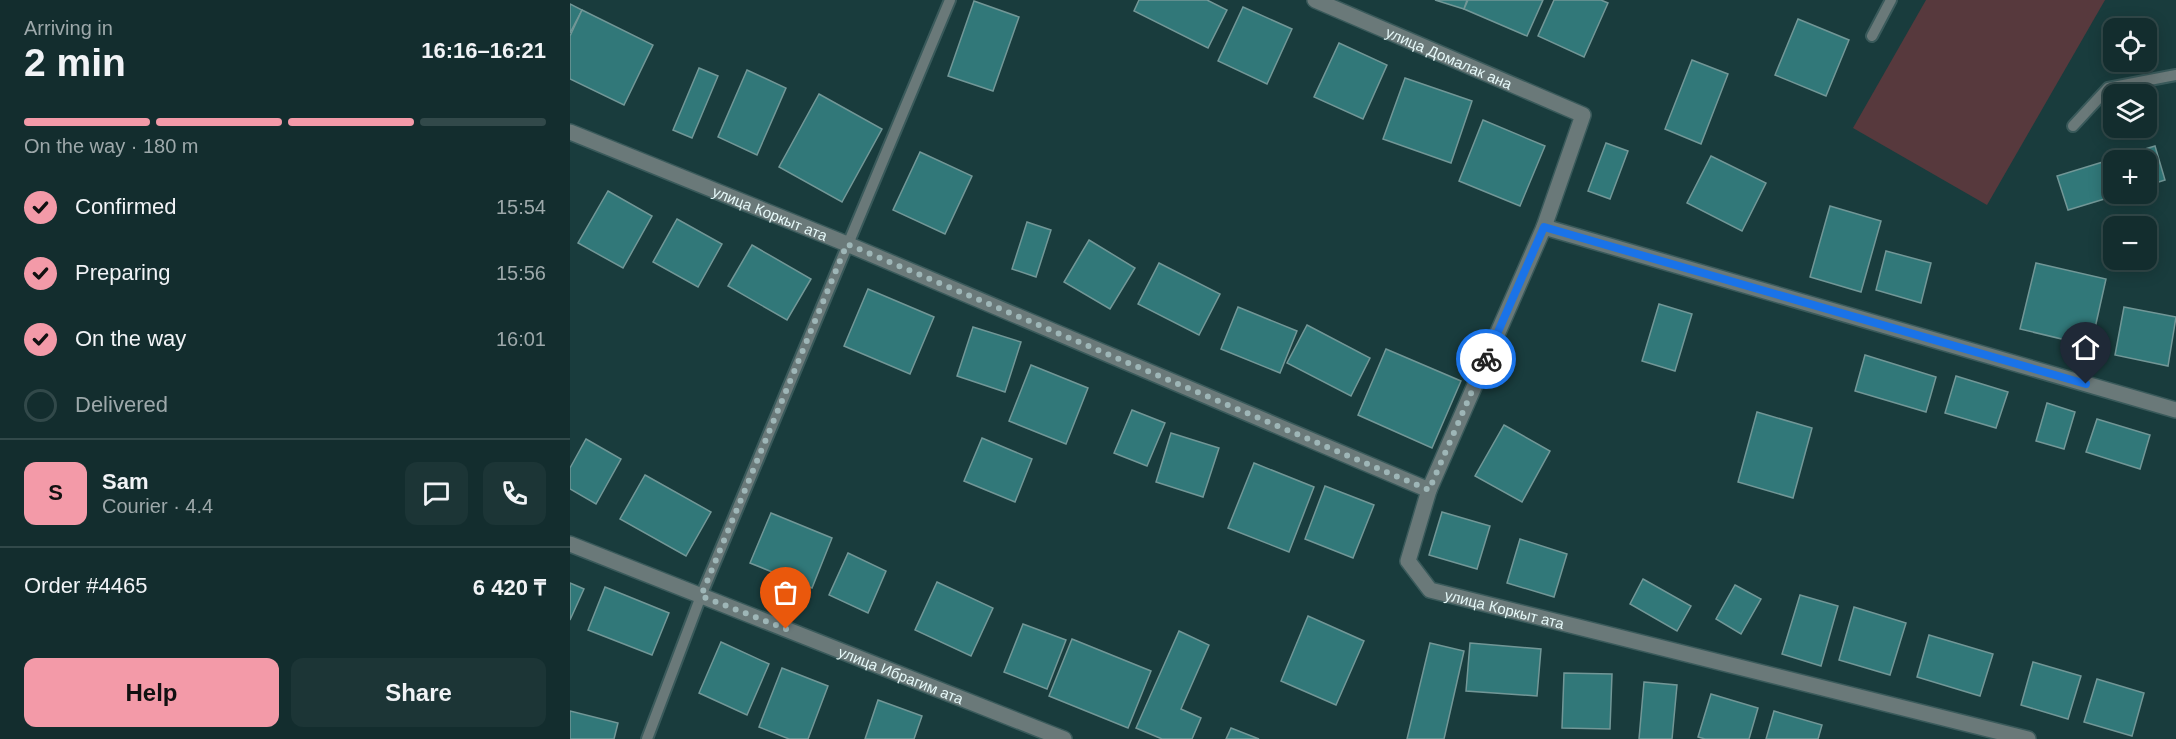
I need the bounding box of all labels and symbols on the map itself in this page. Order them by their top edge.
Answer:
street label: улица Домалак ана [1384,23,1515,92]
street label: улица Коркыт ата [710,182,831,244]
pin [2060,322,2111,384]
courier [1456,329,1516,389]
pin [760,567,811,629]
street label: улица Коркыт ата [1443,586,1567,632]
street label: улица Ибрагим ата [836,642,967,707]

